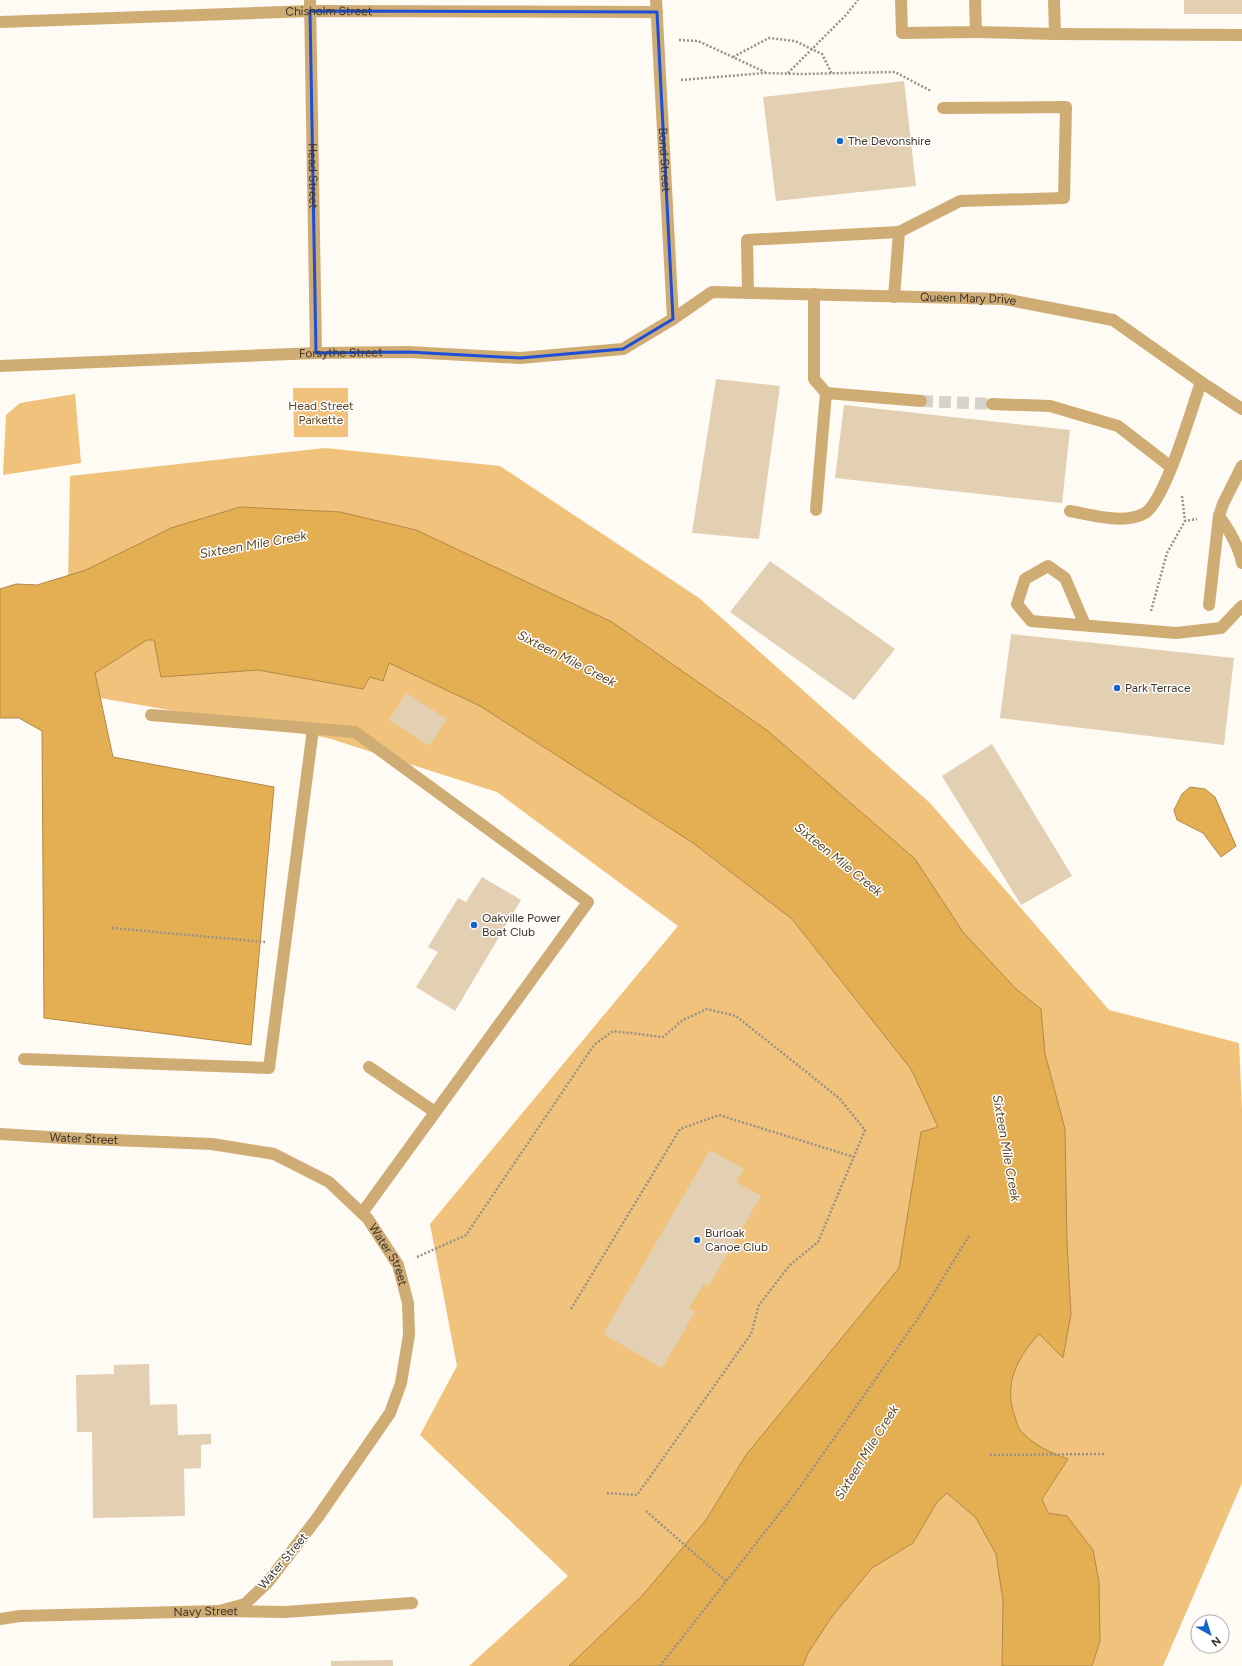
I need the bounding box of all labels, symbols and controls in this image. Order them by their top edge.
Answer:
street label: Chisholm Street [285,4,373,19]
street label: Bond Street [656,127,673,193]
place label: The Devonshire [848,134,931,148]
marker: The Devonshire [835,136,845,146]
street label: Head Street [305,143,321,209]
street label: Queen Mary Drive [920,290,1018,308]
street label: Forsythe Street [299,345,383,361]
park label: Head Street Parkette [288,399,354,427]
water label: Sixteen Mile Creek [198,528,308,561]
water label: Sixteen Mile Creek [515,627,619,690]
place label: Park Terrace [1125,681,1191,695]
marker: Park Terrace [1112,683,1122,693]
water label: Sixteen Mile Creek [792,819,886,900]
place label: Oakville Power Boat Club [482,911,561,939]
marker: Oakville Power Boat Club [469,920,479,930]
water label: Sixteen Mile Creek [990,1093,1023,1203]
street label: Water Street [49,1130,119,1147]
street label: Water Street [366,1221,410,1288]
place label: Burloak Canoe Club [705,1226,768,1254]
marker: Burloak Canoe Club [692,1235,702,1245]
water label: Sixteen Mile Creek [831,1402,902,1502]
street label: Water Street [256,1530,311,1592]
street label: Navy Street [173,1604,239,1619]
north arrow [1190,1614,1230,1654]
text: N [1209,1634,1223,1649]

